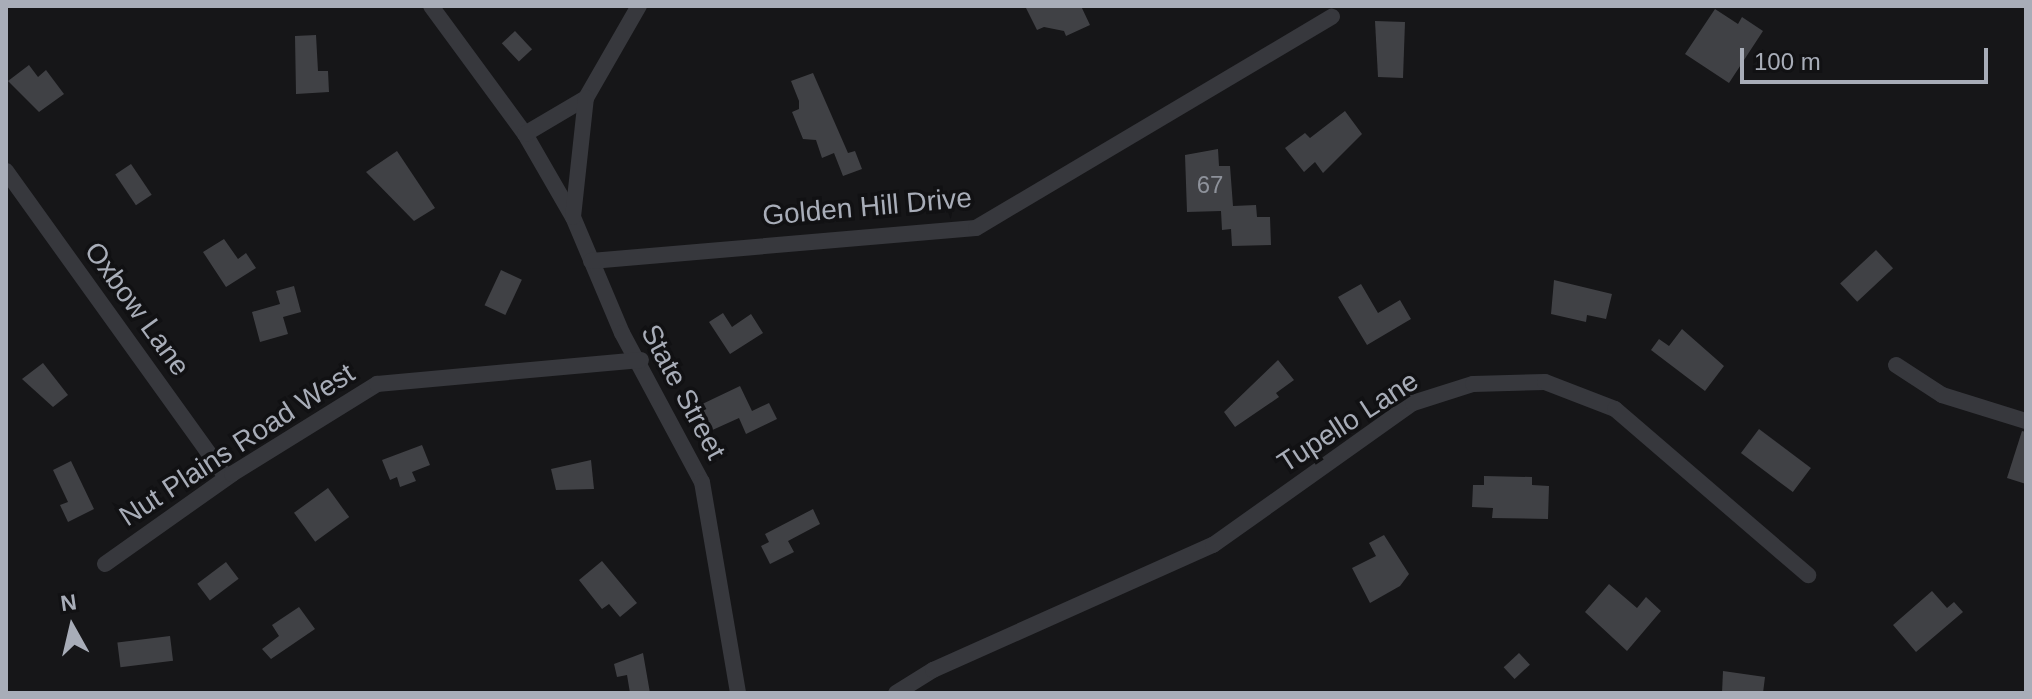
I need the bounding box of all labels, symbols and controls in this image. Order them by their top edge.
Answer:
scale bar [1744,32,1992,82]
text: 100 m [1754,48,1821,75]
house number: 67 [1197,171,1223,199]
street label: Golden Hill Drive [761,181,973,233]
street label: Oxbow Lane [77,236,197,382]
street label: State Street [633,319,733,465]
street label: Nut Plains Road West [113,356,361,534]
street label: Tupello Lane [1271,364,1425,480]
north arrow [32,587,112,667]
text: N [59,589,78,616]

